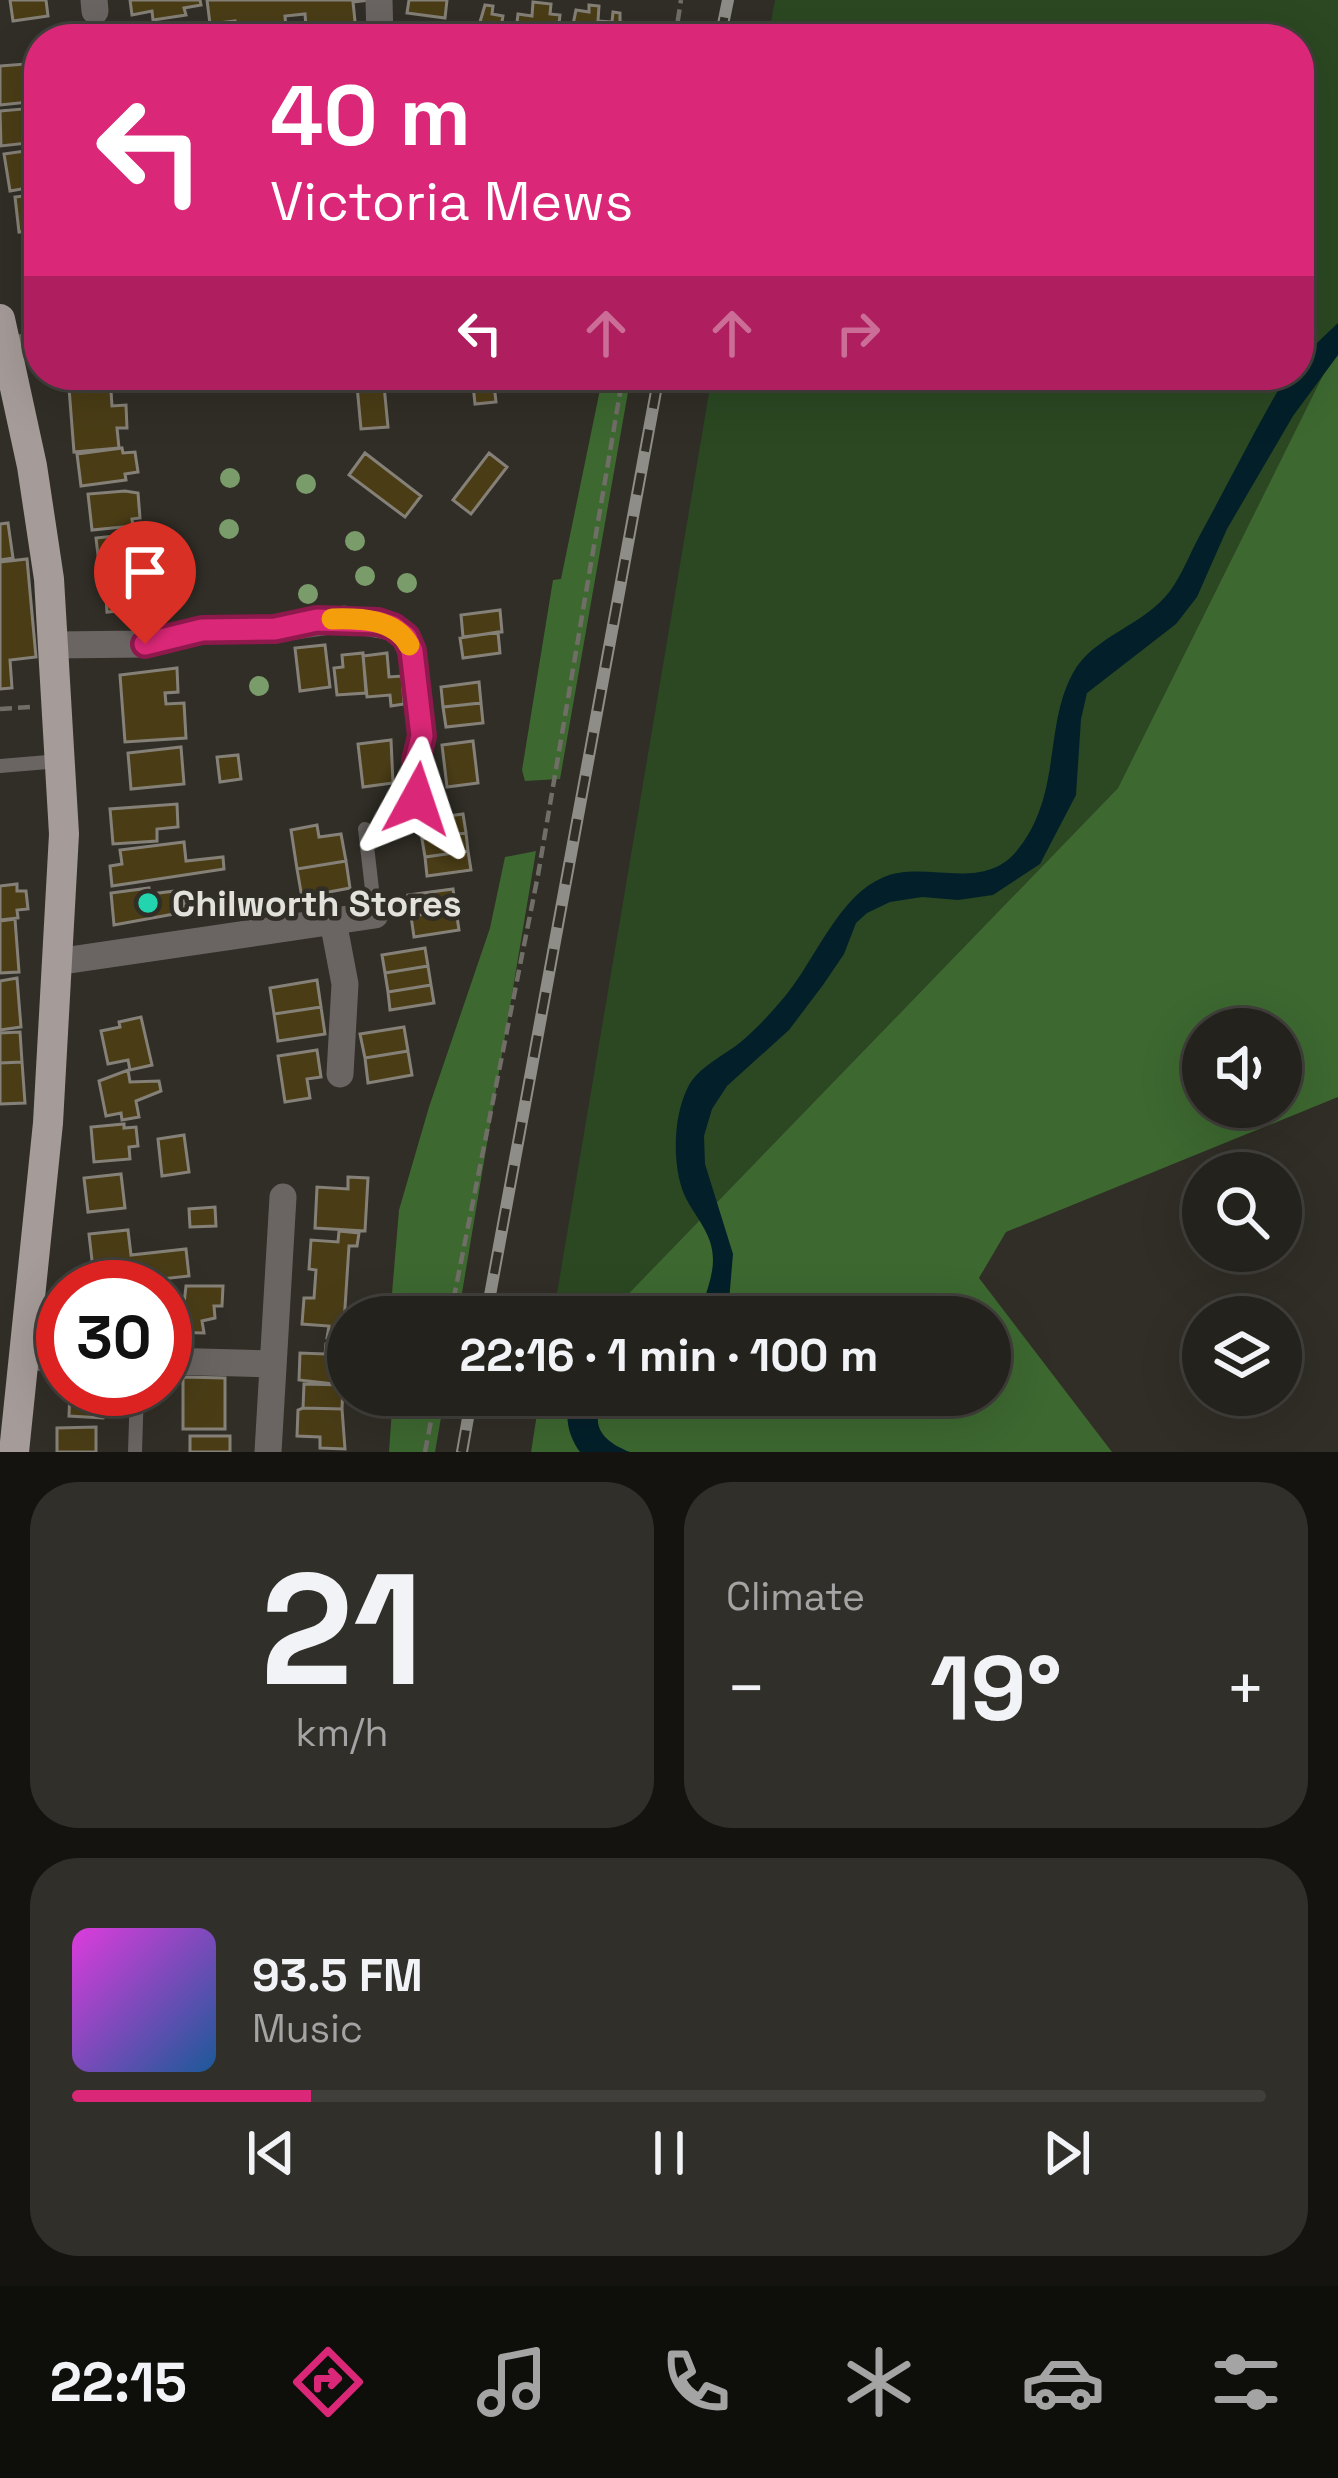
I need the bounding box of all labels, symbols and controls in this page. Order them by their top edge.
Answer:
text: 40 m [270,62,471,170]
icon: left [72,72,228,228]
text: Victoria Mews [270,167,633,236]
icon: left [447,300,513,366]
icon: ahead [573,300,639,366]
icon: ahead [699,300,765,366]
icon: right [825,300,891,366]
pin [94,521,196,644]
icon: arrive [112,539,178,605]
position arrow [354,736,480,862]
place label: Chilworth Stores [172,881,462,927]
marker: Chilworth Stores [135,890,161,916]
map controls [1182,1008,1302,1416]
button: sound [1182,1008,1302,1128]
button: search [1182,1152,1302,1272]
speed limit sign: 30 [36,1260,192,1416]
button: layers [1182,1296,1302,1416]
text: 22:16 · 1 min · 100 m [460,1327,878,1384]
text: 21 [260,1530,424,1730]
text: Climate [726,1572,865,1621]
text: 19° [930,1631,1062,1746]
text: − [726,1646,767,1730]
text: + [1225,1646,1266,1730]
text: km/h [296,1708,388,1757]
text: 93.5 FM [252,1947,423,2004]
text: Music [252,2004,363,2053]
icon: previous [238,2120,304,2186]
icon: pause [636,2120,702,2186]
icon: next [1034,2120,1100,2186]
icon: directions [286,2340,370,2424]
icon: music [470,2340,554,2424]
icon: phone [654,2340,738,2424]
icon: climate [837,2340,921,2424]
icon: car [1021,2340,1105,2424]
icon: filters [1204,2340,1288,2424]
text: 22:15 [50,2348,187,2417]

